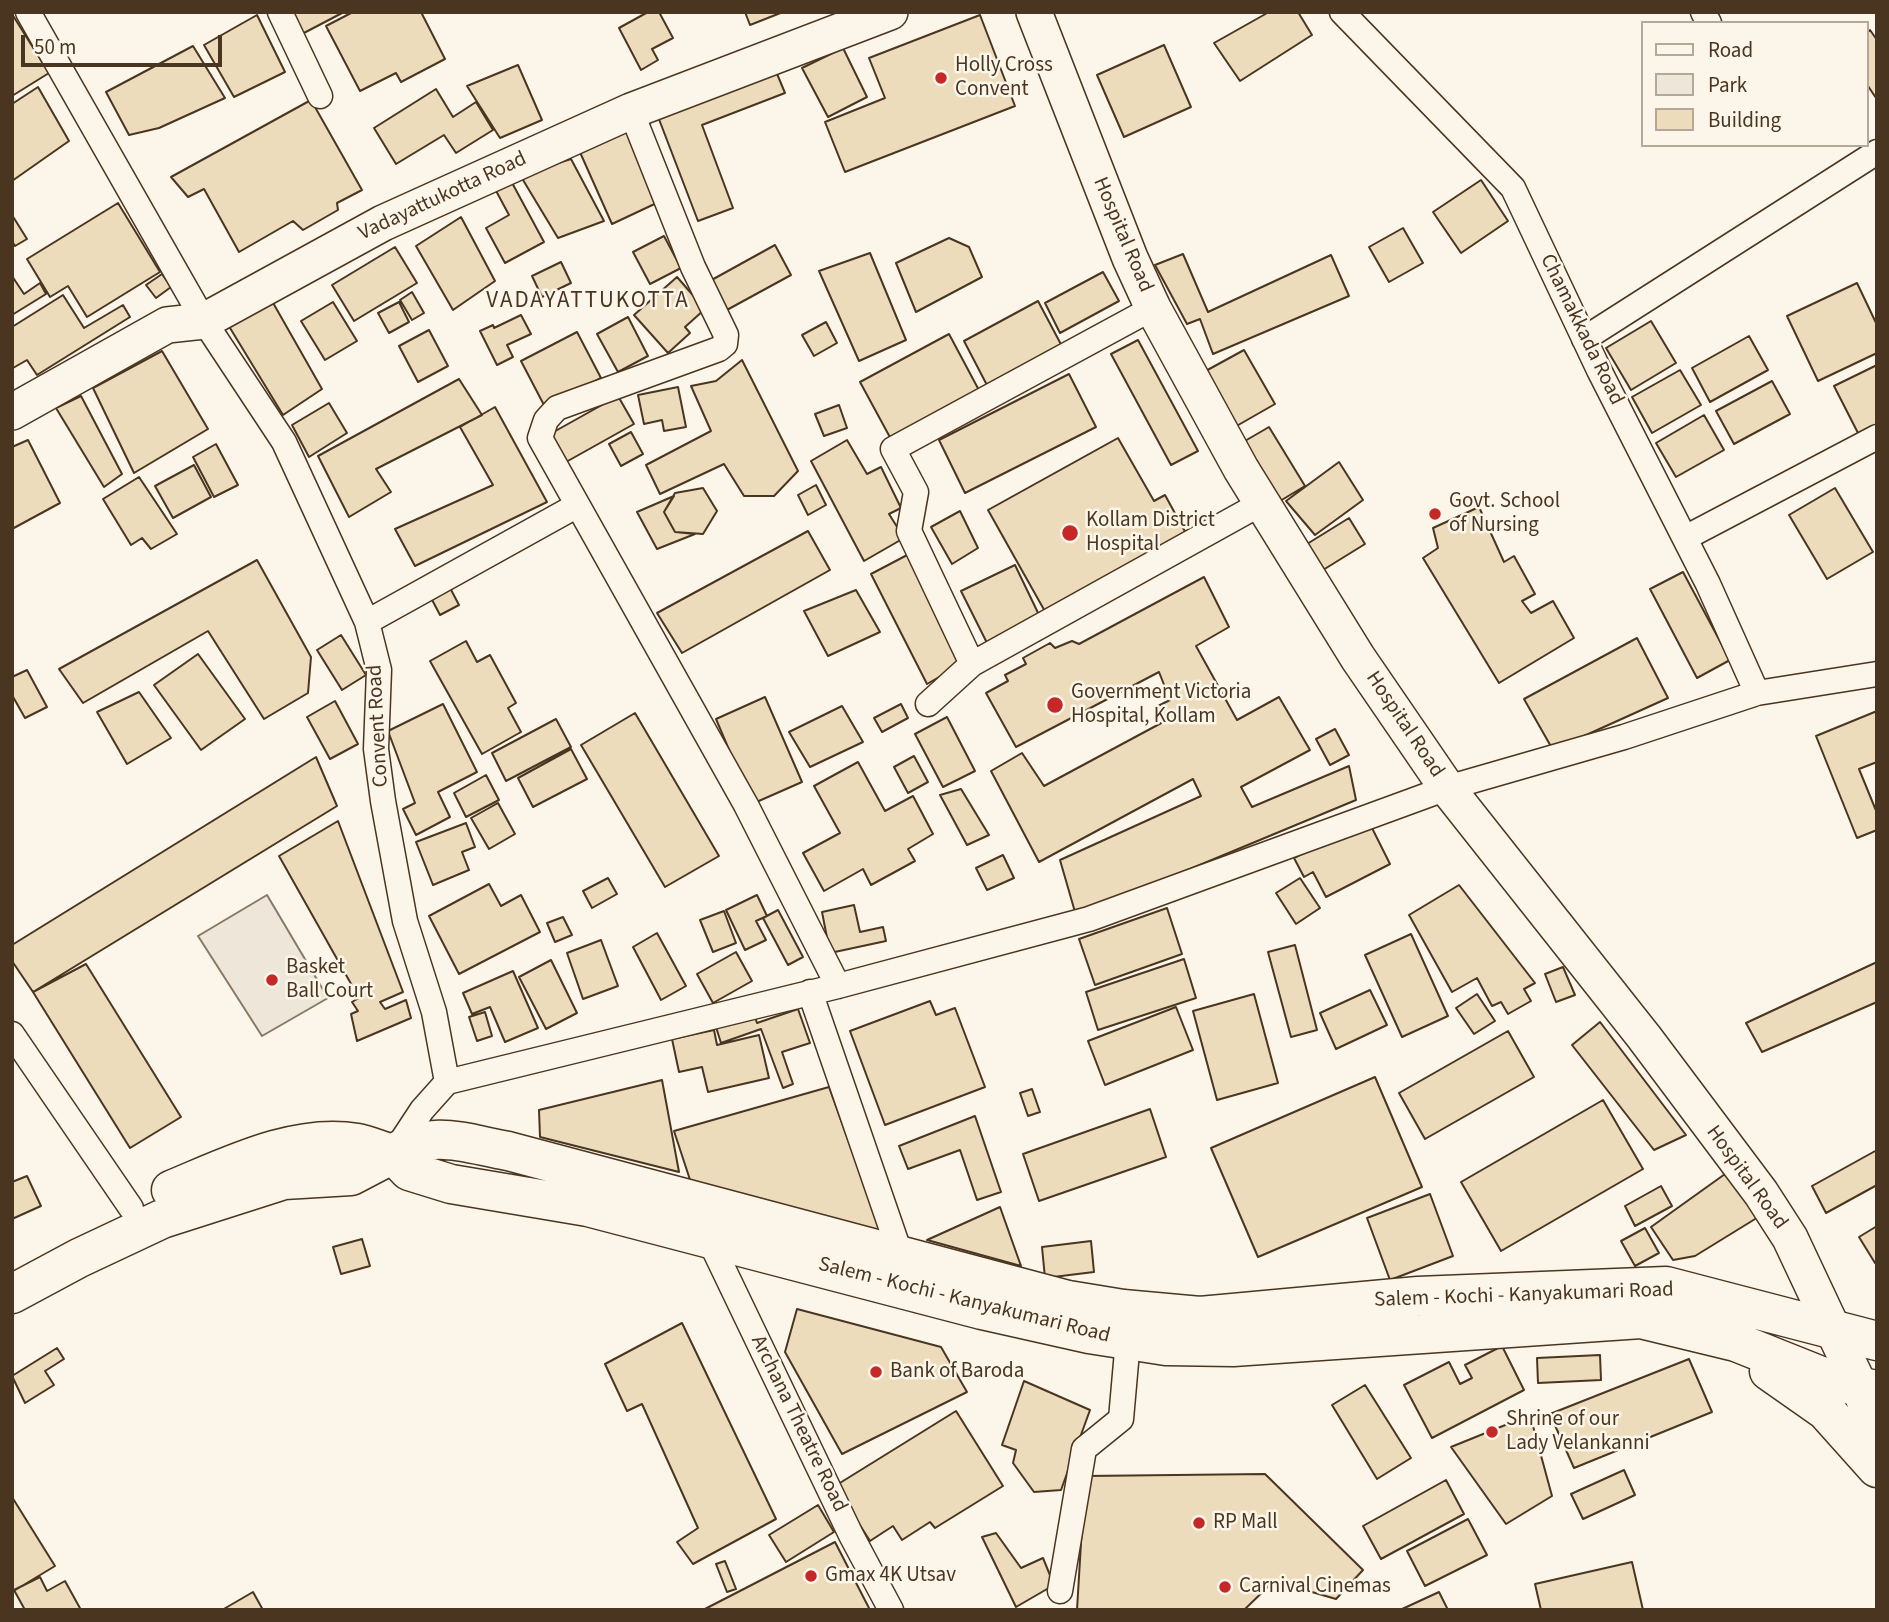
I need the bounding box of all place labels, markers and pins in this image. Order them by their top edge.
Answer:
place label: Holly Cross Convent [955,53,1053,103]
marker: Holly Cross Convent [933,70,949,86]
place label: Govt. School of Nursing [1449,489,1560,539]
marker: Govt. School of Nursing [1427,506,1443,522]
place label: Kollam District Hospital [1086,508,1215,558]
marker: Kollam District Hospital [1060,523,1080,543]
place label: Government Victoria Hospital, Kollam [1071,680,1251,730]
marker: Government Victoria Hospital, Kollam [1045,695,1065,715]
place label: Basket Ball Court [286,955,373,1005]
marker: Basket Ball Court [264,972,280,988]
place label: Bank of Baroda [890,1359,1024,1385]
marker: Bank of Baroda [868,1364,884,1380]
place label: Shrine of our Lady Velankanni [1506,1407,1650,1457]
marker: Shrine of our Lady Velankanni [1484,1424,1500,1440]
place label: RP Mall [1213,1510,1278,1536]
marker: RP Mall [1191,1515,1207,1531]
place label: Gmax 4K Utsav [825,1563,956,1589]
marker: Gmax 4K Utsav [803,1568,819,1584]
place label: Carnival Cinemas [1239,1574,1391,1600]
marker: Carnival Cinemas [1217,1579,1233,1595]

